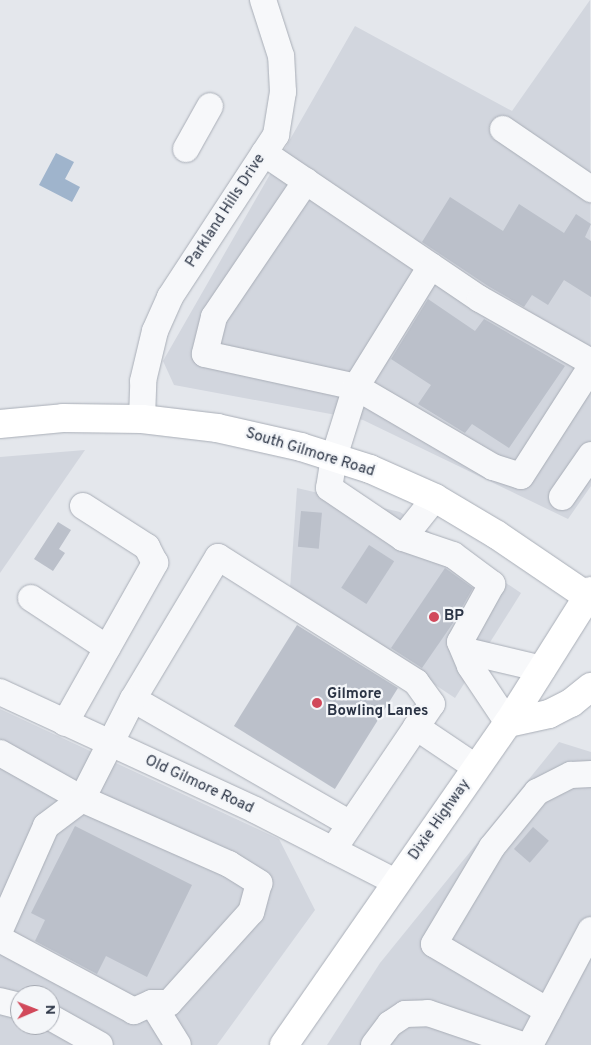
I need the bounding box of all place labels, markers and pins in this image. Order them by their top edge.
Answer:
place label: BP [444,608,464,626]
marker: BP [428,611,440,623]
place label: Gilmore Bowling Lanes [327,685,428,720]
marker: Gilmore Bowling Lanes [311,697,323,709]

